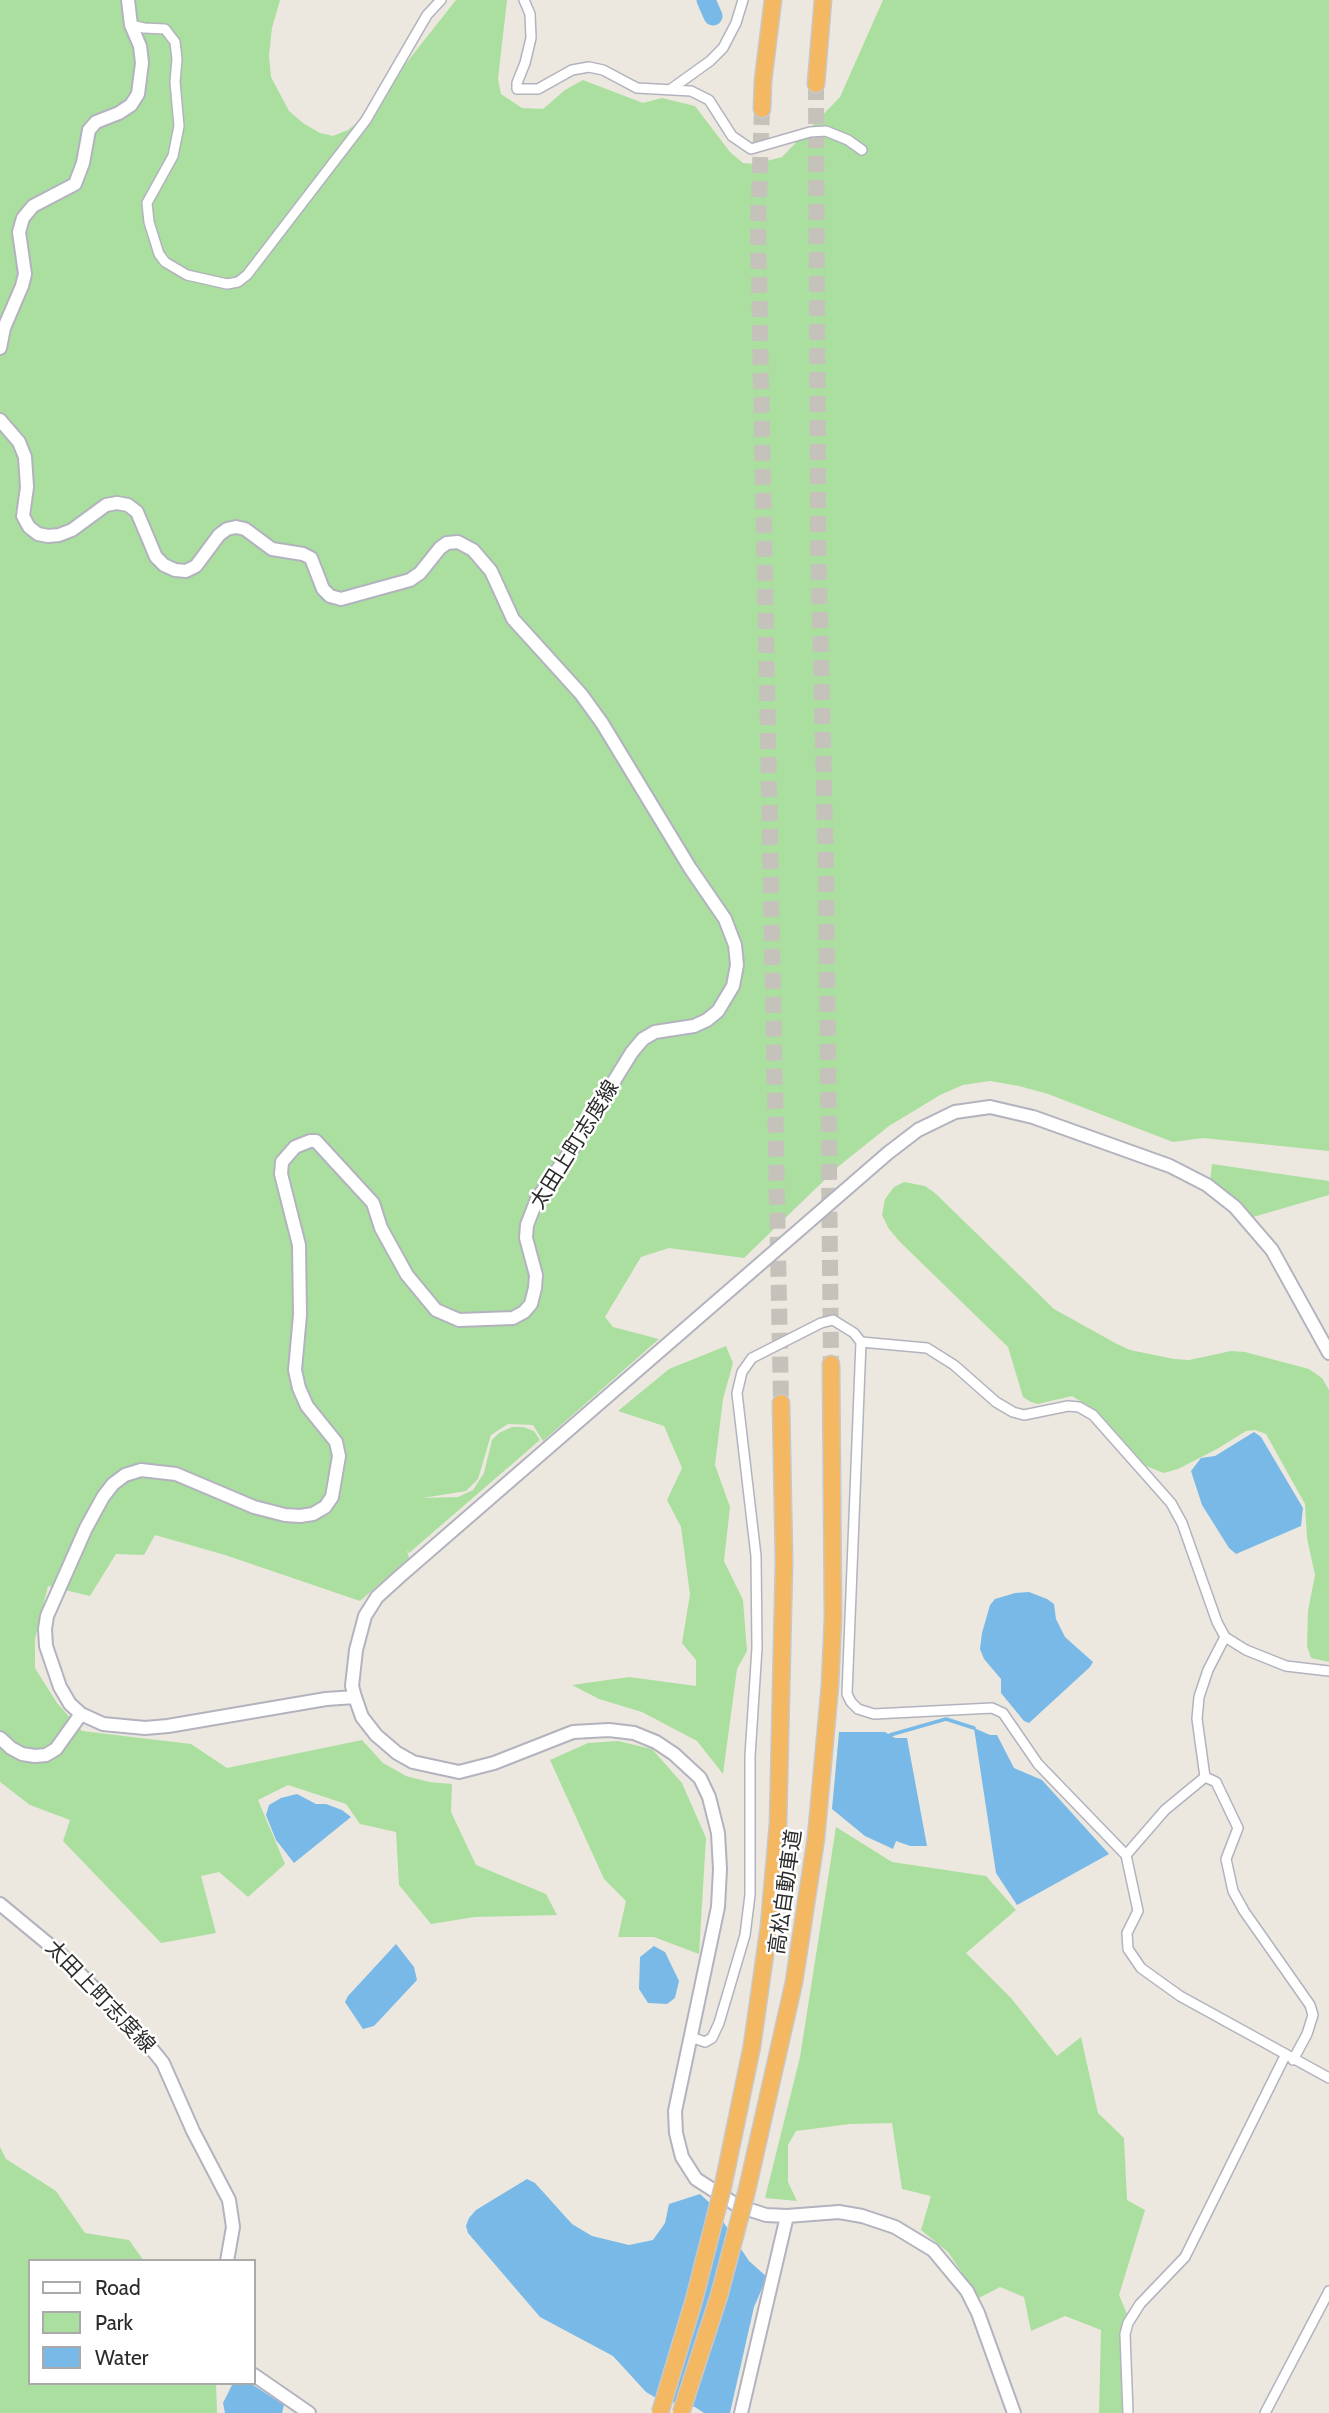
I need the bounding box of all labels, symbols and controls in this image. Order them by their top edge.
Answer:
street label: 太田上町志度線 [525,1076,625,1214]
street label: 高松自動車道 [765,1828,807,1956]
street label: 太田上町志度線 [40,1935,160,2059]
legend [28,2259,256,2385]
text: Road [95,2275,141,2300]
text: Park [95,2310,133,2335]
text: Water [95,2345,148,2370]

